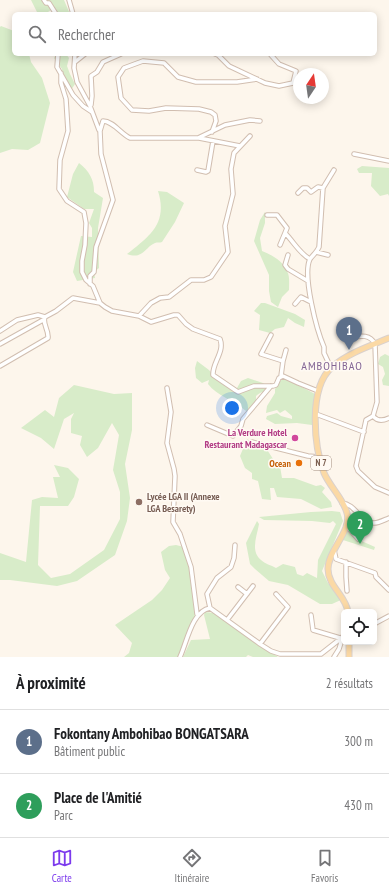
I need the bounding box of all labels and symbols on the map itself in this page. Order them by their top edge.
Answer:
north arrow [293,68,329,104]
pin: 1 [336,317,362,350]
district label: AMBOHIBAO [301,358,363,373]
your location [222,398,242,418]
place label: La Verdure Hotel Restaurant Madagascar [205,426,288,451]
marker: La Verdure Hotel Restaurant Madagascar [290,433,300,443]
road number: N 7 [311,456,331,470]
place label: Ocean [269,457,291,470]
marker: Ocean [294,458,304,468]
place label: Lycée LGA II (Annexe LGA Besarety) [147,490,220,515]
marker: Lycée LGA II (Annexe LGA Besarety) [134,497,144,507]
pin: 2 [347,511,373,544]

